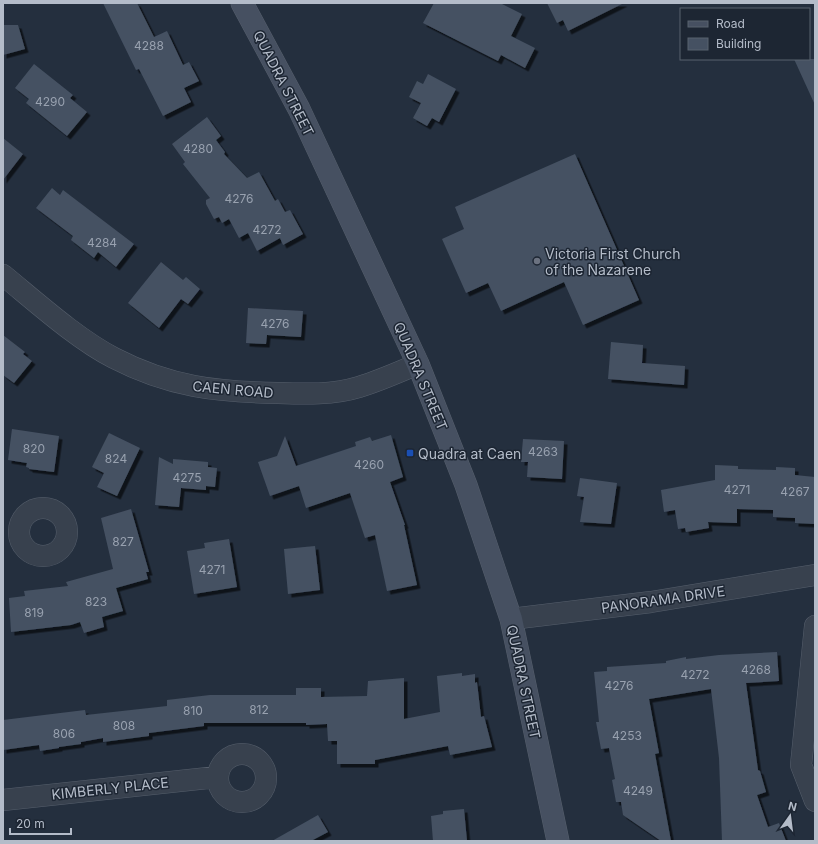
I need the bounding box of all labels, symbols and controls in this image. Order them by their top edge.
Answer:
legend [680,8,810,60]
text: Road [716,16,745,31]
street label: QUADRA STREET [250,27,318,139]
text: Building [716,36,761,51]
house number: 4288 [134,38,164,53]
house number: 4290 [35,94,65,109]
house number: 4280 [183,141,213,156]
house number: 4276 [224,191,254,206]
house number: 4272 [252,222,282,237]
house number: 4284 [87,235,117,250]
place label: Victoria First Church of the Nazarene [545,245,681,278]
marker: Victoria First Church of the Nazarene [532,256,542,266]
house number: 4276 [260,316,290,331]
street label: QUADRA STREET [390,319,452,433]
street label: CAEN ROAD [192,377,274,401]
house number: 820 [23,441,45,456]
house number: 4263 [528,444,558,459]
place label: Quadra at Caen [418,445,521,462]
marker: Quadra at Caen [405,448,415,458]
house number: 824 [105,451,127,466]
house number: 4260 [354,457,384,472]
house number: 4275 [172,470,202,485]
house number: 4271 [724,482,750,497]
house number: 4267 [780,484,810,499]
house number: 827 [112,534,134,549]
house number: 4271 [199,562,225,577]
street label: PANORAMA DRIVE [600,582,726,616]
house number: 823 [85,594,107,609]
house number: 819 [24,605,44,620]
street label: QUADRA STREET [504,623,544,741]
house number: 4268 [741,662,771,677]
house number: 4272 [680,667,710,682]
house number: 4276 [604,678,634,693]
house number: 812 [249,702,269,717]
house number: 810 [183,703,203,718]
house number: 808 [113,718,135,733]
house number: 806 [53,726,75,741]
house number: 4253 [612,728,642,743]
street label: KIMBERLY PLACE [50,773,170,803]
house number: 4249 [623,783,653,798]
north arrow [770,796,810,836]
text: N [787,798,798,814]
scale bar [10,810,71,836]
text: 20 m [16,816,45,831]

